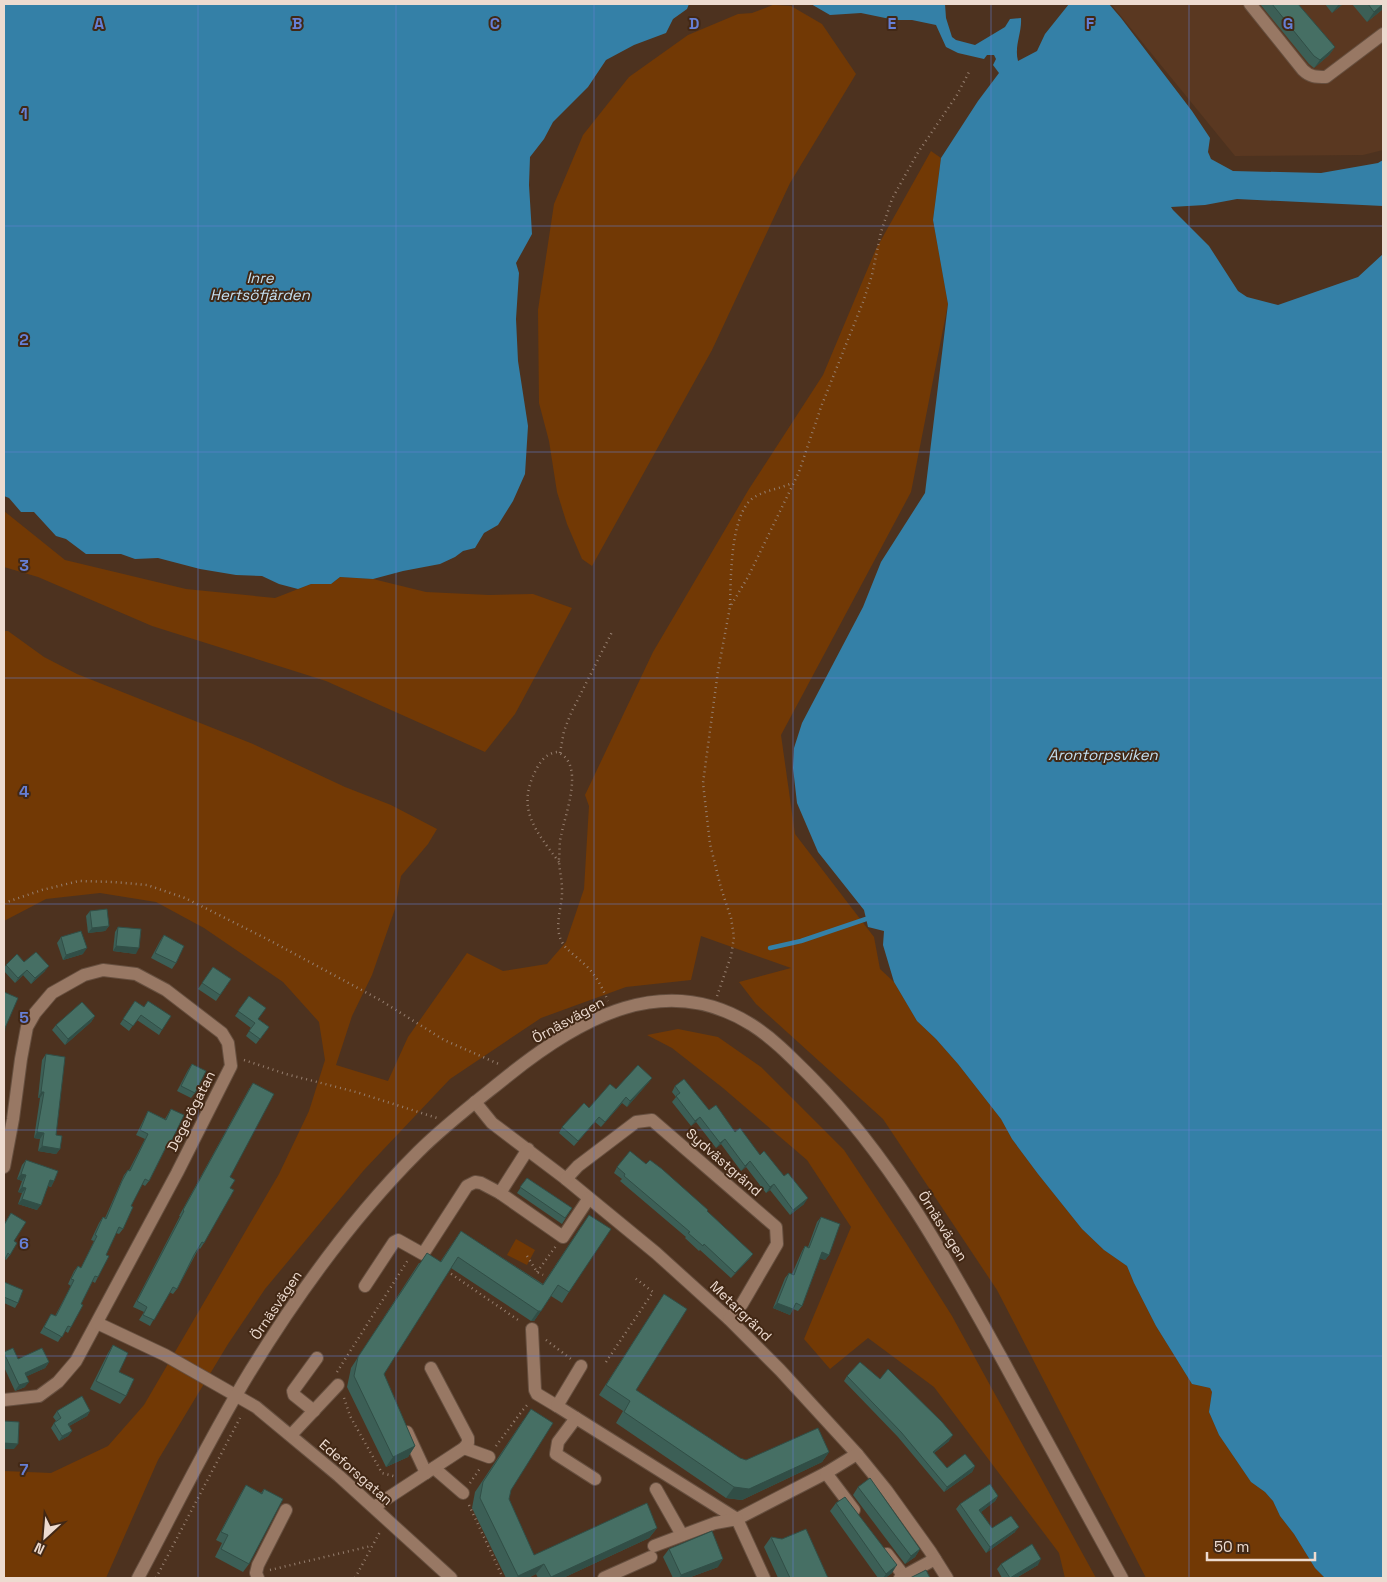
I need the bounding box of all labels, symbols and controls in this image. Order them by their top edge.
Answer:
text: A [94,13,104,34]
text: B [292,13,302,34]
text: C [490,13,500,34]
text: D [689,13,699,34]
text: E [888,13,897,34]
text: F [1086,13,1095,34]
text: G [1283,13,1293,34]
text: 1 [20,103,28,124]
water label: Inre Hertsöfjärden [210,268,311,304]
text: 2 [19,329,29,350]
text: 3 [19,555,29,576]
water label: Arontorpsviken [1048,745,1159,764]
text: 4 [19,781,29,802]
street label: Örnäsvägen [529,993,607,1047]
text: 5 [19,1007,29,1028]
street label: Degerögatan [163,1068,219,1154]
street label: Sydvästgränd [682,1124,766,1200]
street label: Örnäsvägen [914,1188,972,1264]
text: 6 [19,1233,29,1254]
street label: Örnäsvägen [246,1267,306,1343]
street label: Metargränd [706,1277,776,1345]
street label: Edeforsgatan [316,1435,396,1509]
text: 7 [20,1459,29,1480]
north arrow [20,1512,70,1562]
scale bar [1207,1530,1314,1562]
text: 50 m [1214,1537,1249,1556]
text: N [31,1539,47,1559]

